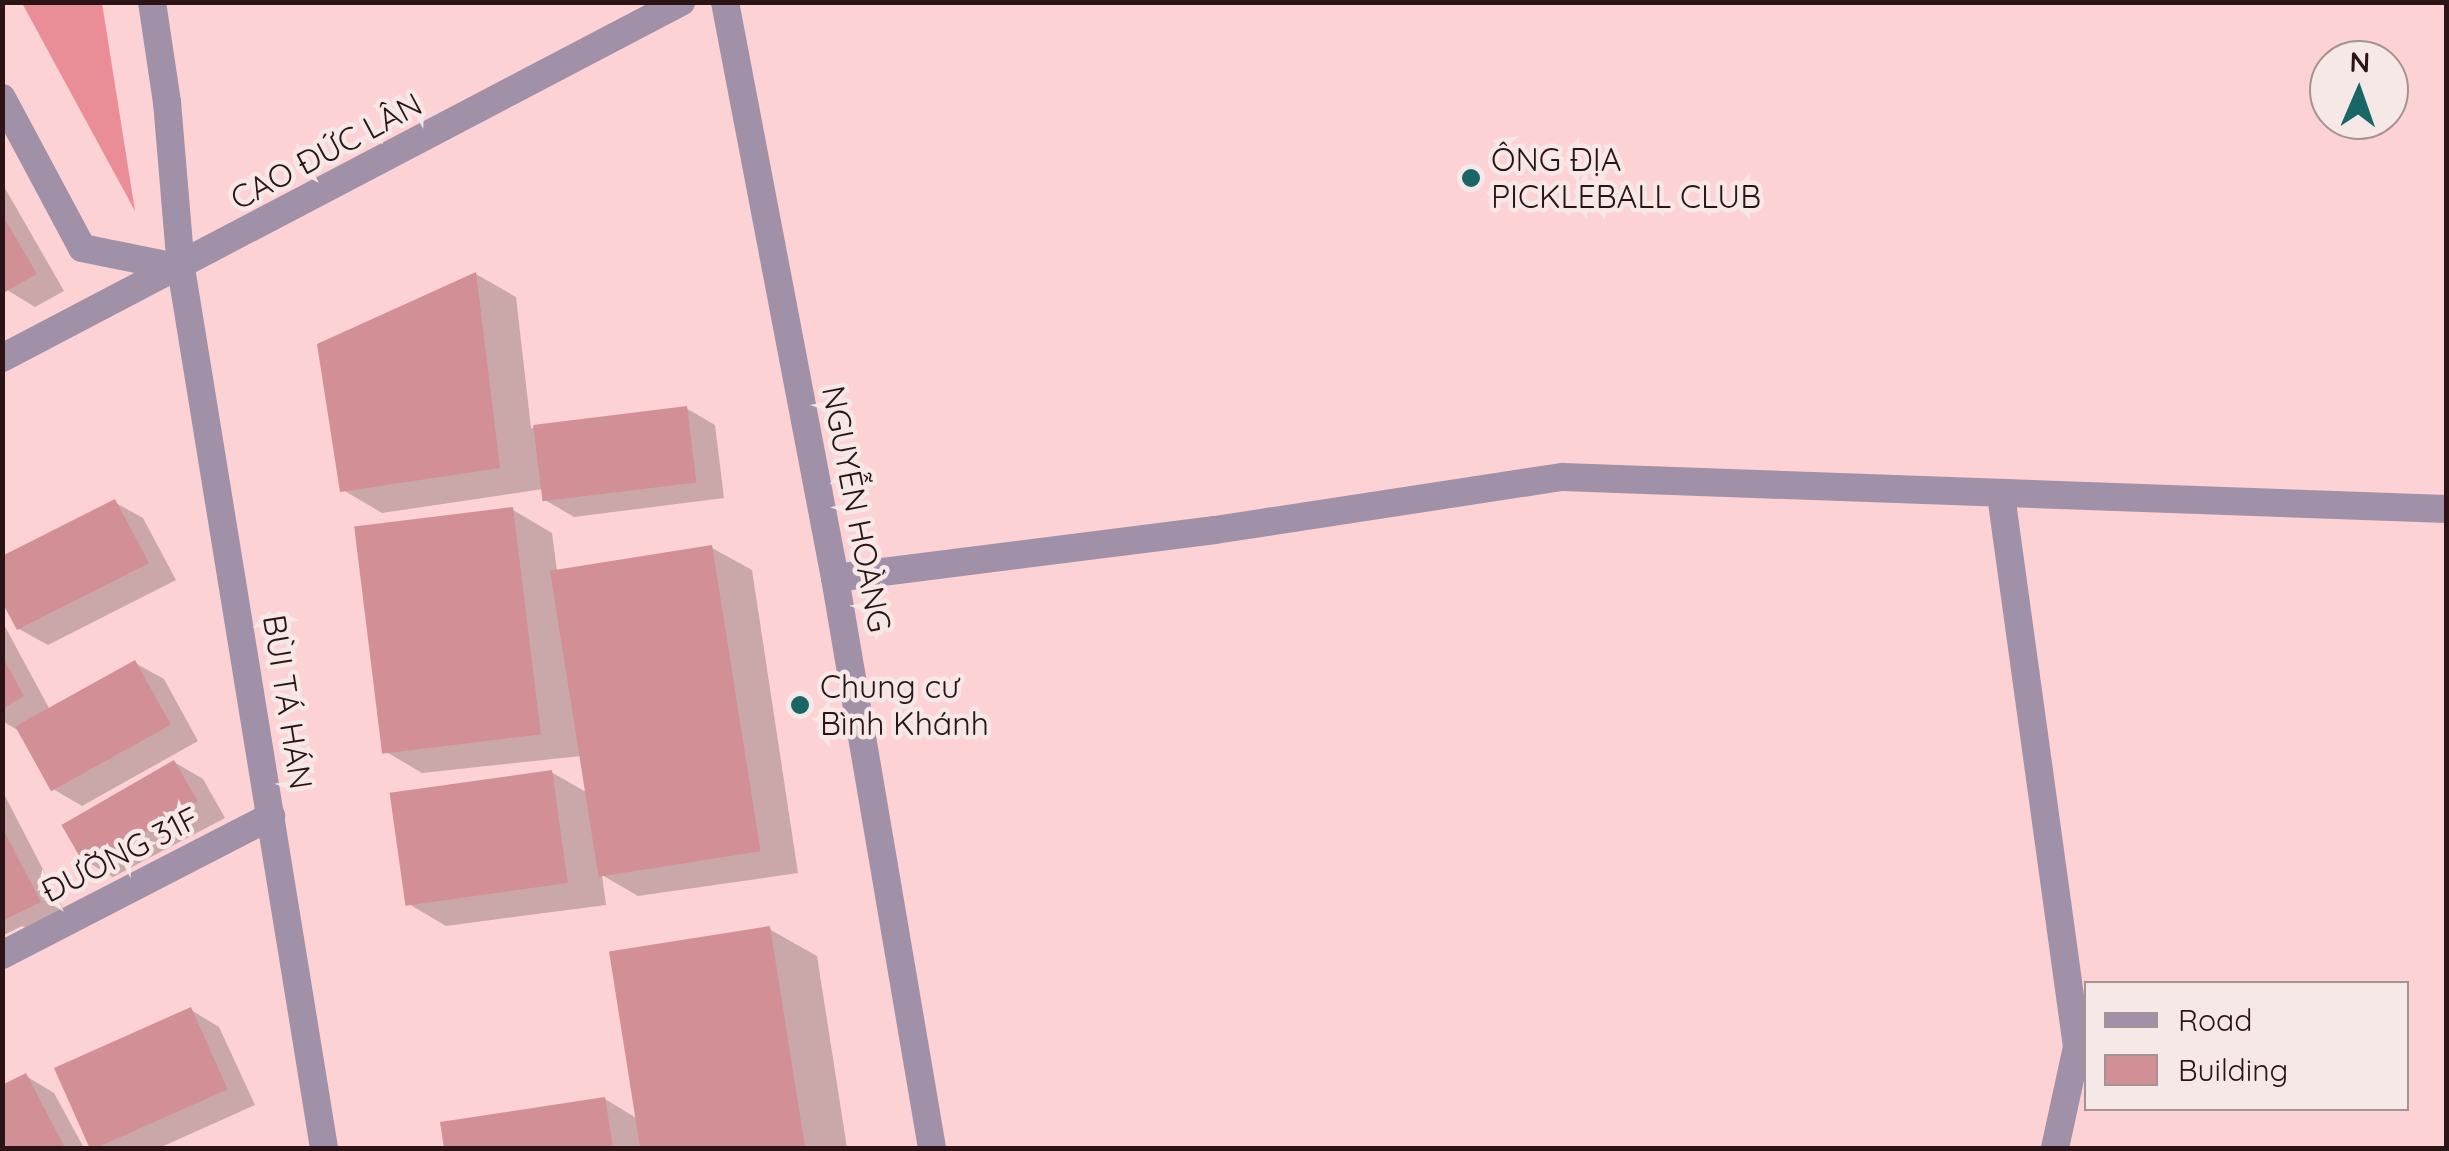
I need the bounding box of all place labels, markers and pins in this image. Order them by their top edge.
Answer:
place label: ÔNG ĐỊA PICKLEBALL CLUB [1491,141,1761,216]
marker: ÔNG ĐỊA PICKLEBALL CLUB [1460,167,1482,189]
place label: Chung cư Bình Khánh [820,668,989,743]
marker: Chung cư Bình Khánh [789,694,811,716]

